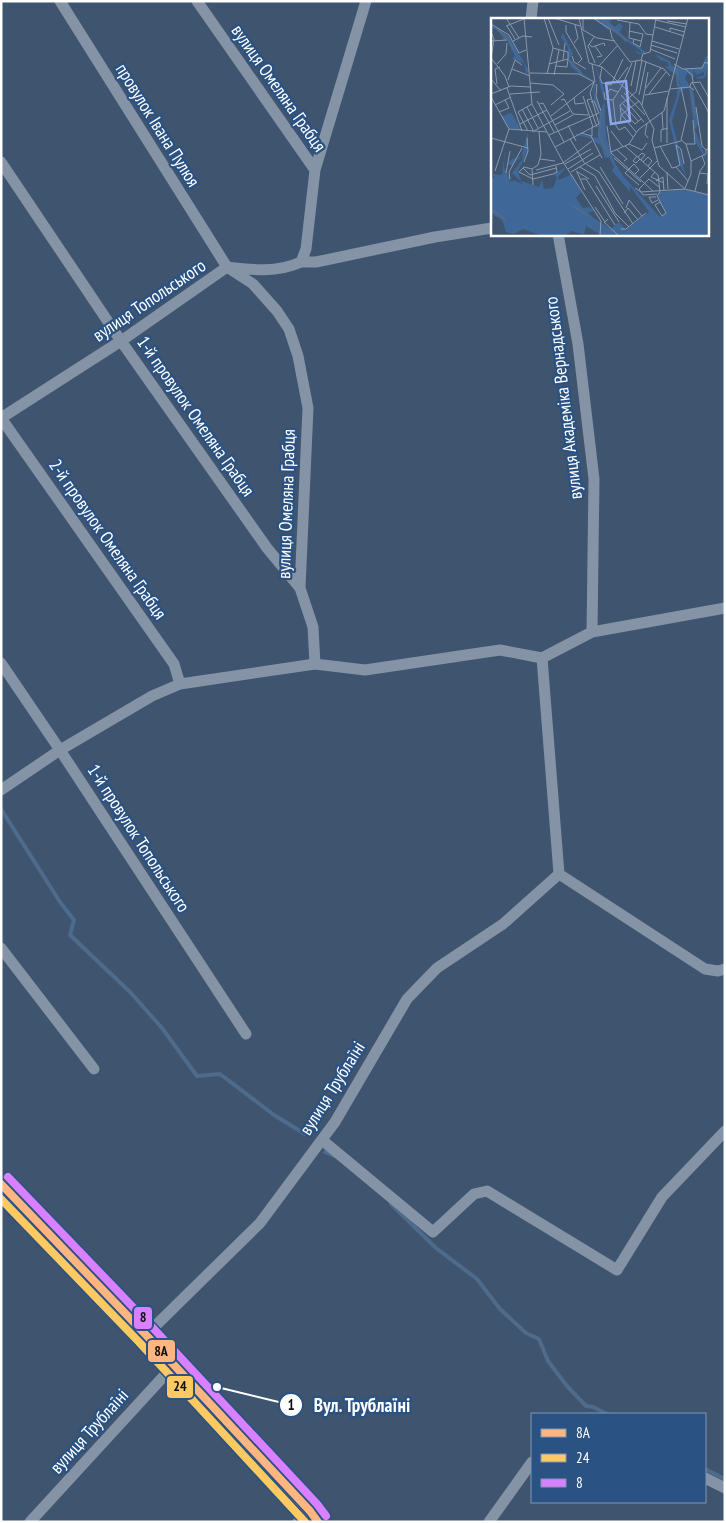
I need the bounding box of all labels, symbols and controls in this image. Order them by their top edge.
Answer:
inset map [491,18,708,235]
street label: вулиця Омеляна Грабця [227,20,331,156]
street label: провулок Івана Пулюя [111,59,205,191]
street label: вулиця Топольського [88,254,210,346]
street label: вулиця Академіка Вернадського [539,295,587,501]
street label: 1-й провулок Омеляна Грабця [132,332,260,501]
street label: вулиця Омеляна Грабця [272,429,300,579]
street label: 2-й провулок Омеляна Грабця [44,455,172,624]
street label: 1-й провулок Топольського [83,760,196,916]
street label: вулиця Трублаїні [294,1037,370,1139]
line badge: 8 [133,1306,153,1330]
text: 8 [140,1308,146,1326]
line badge: 8А [147,1339,176,1363]
text: 8А [154,1342,169,1360]
line badge: 24 [166,1375,194,1399]
text: 24 [173,1377,187,1395]
street label: вулиця Трублаїні [45,1384,133,1478]
callout: Вул. Трублаїні [278,1388,421,1422]
text: Вул. Трублаїні [314,1393,410,1417]
text: 1 [287,1395,295,1414]
legend [531,1413,706,1503]
text: 8А [576,1423,591,1442]
text: 24 [576,1448,590,1467]
text: 8 [576,1473,583,1492]

